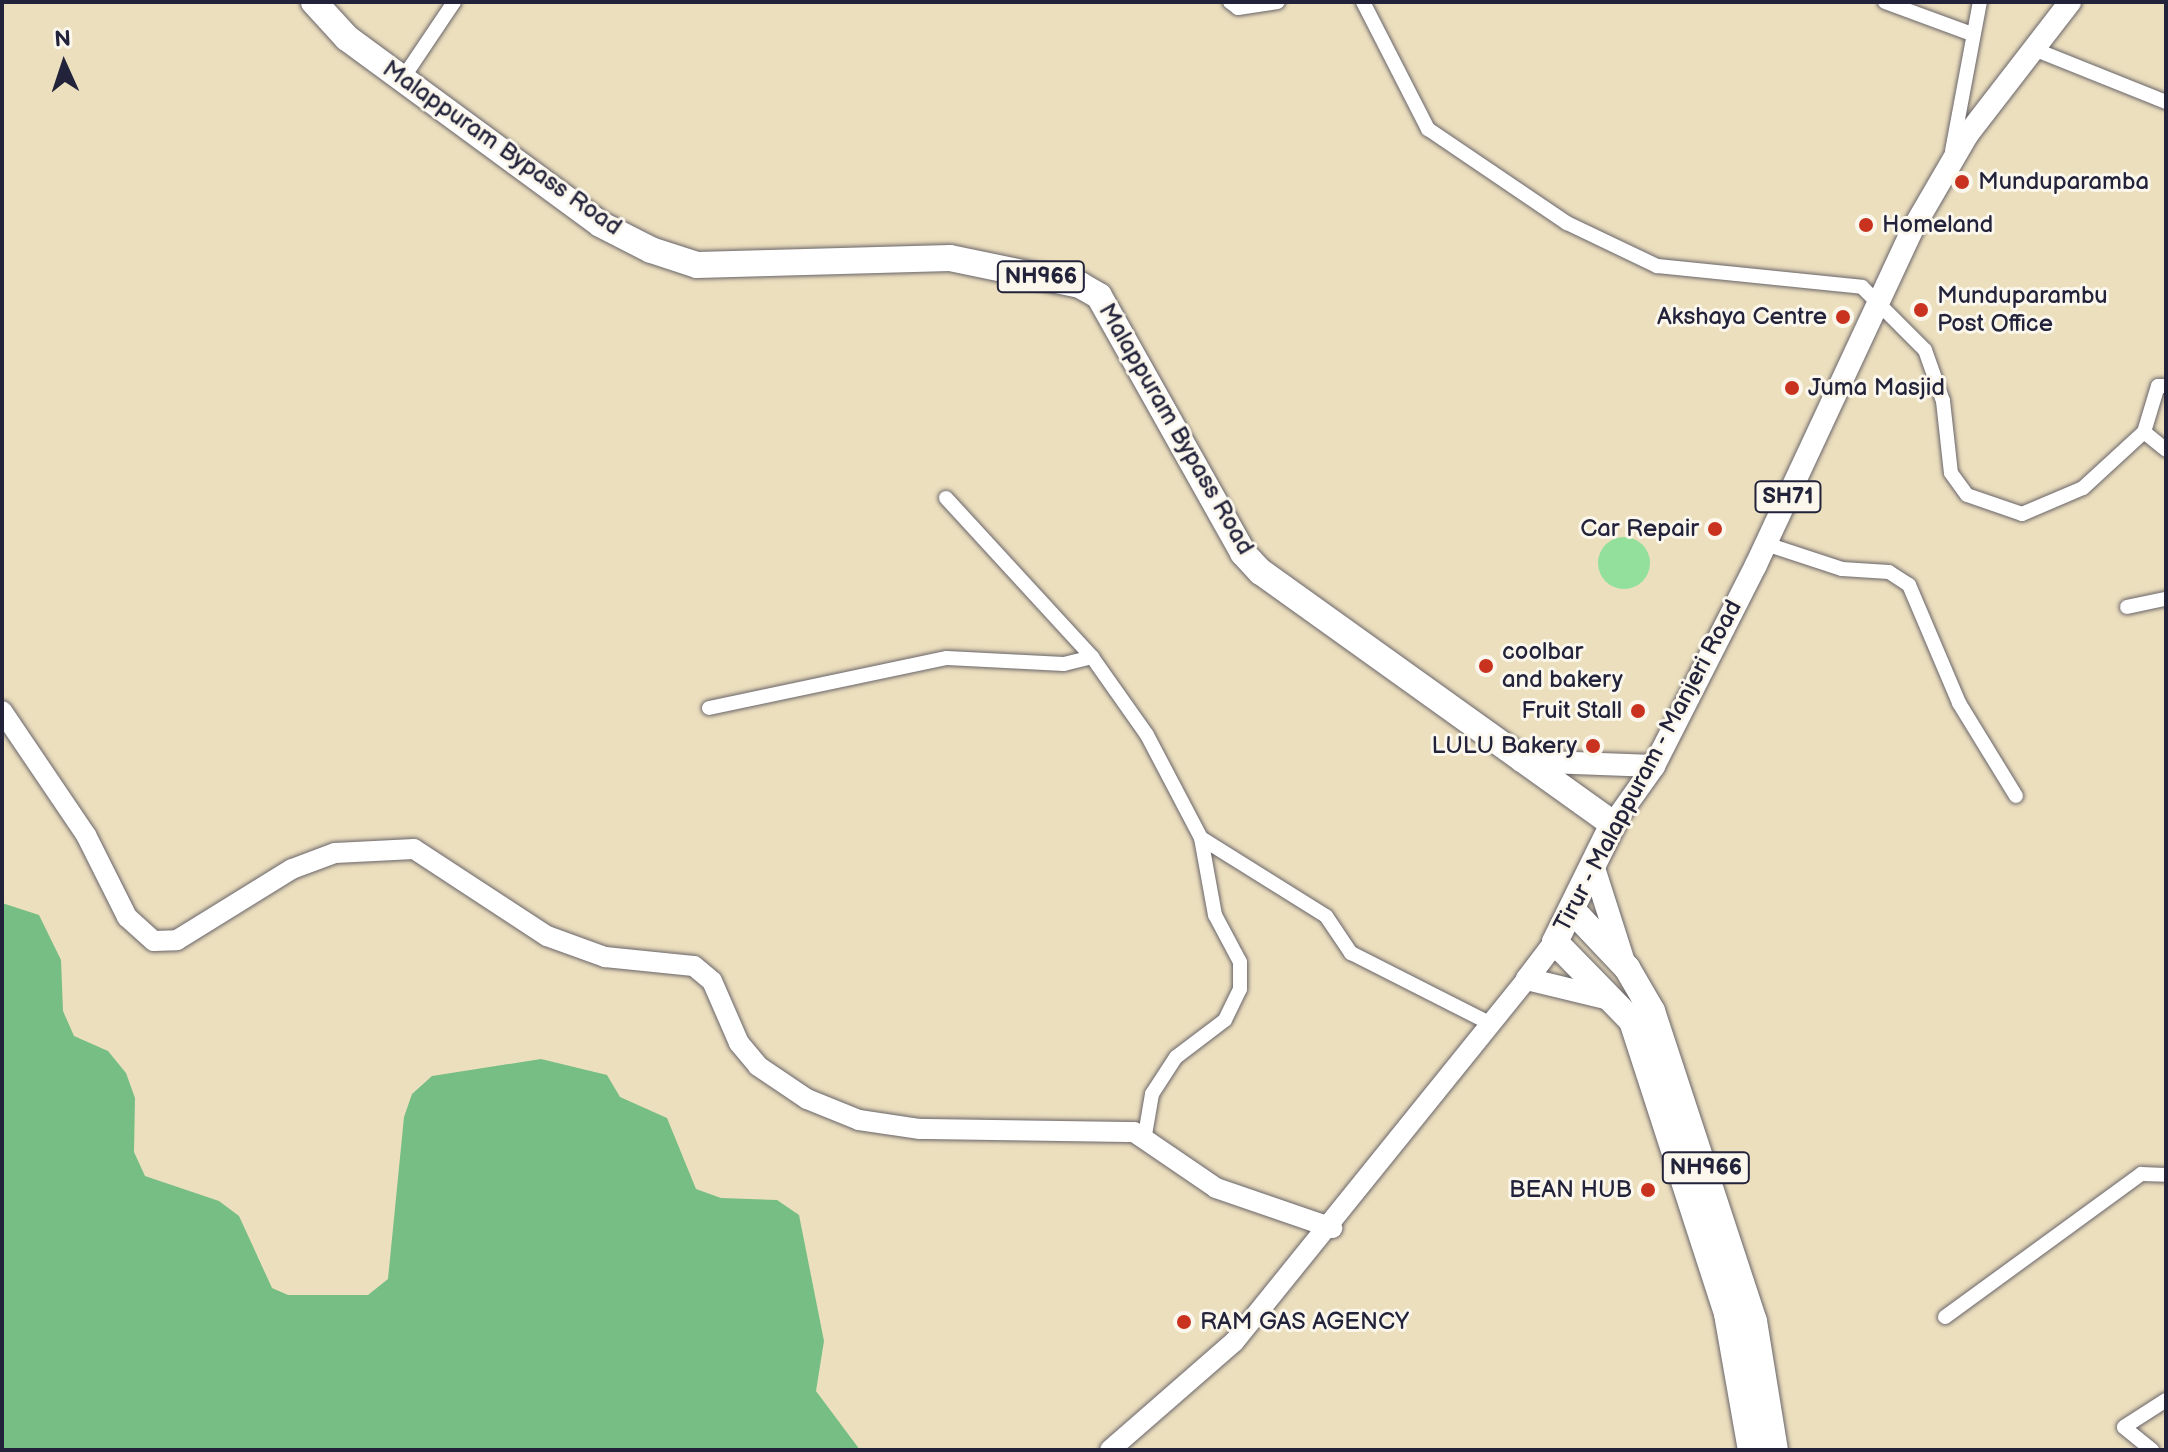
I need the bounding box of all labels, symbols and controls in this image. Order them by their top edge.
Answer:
north arrow [24,24,104,104]
text: N [54,26,72,53]
street label: Malappuram Bypass Road [377,54,627,242]
place label: Munduparamba [1978,168,2149,196]
marker: Munduparamba [1953,173,1971,191]
place label: Homeland [1882,211,1993,239]
marker: Homeland [1857,216,1875,234]
road number: NH966 [995,259,1087,295]
place label: Munduparambu Post Office [1937,282,2108,338]
street label: Malappuram Bypass Road [1092,298,1260,560]
marker: Munduparambu Post Office [1912,301,1930,319]
place label: Akshaya Centre [1657,303,1827,331]
marker: Akshaya Centre [1834,308,1852,326]
place label: Juma Masjid [1808,374,1945,402]
marker: Juma Masjid [1783,379,1801,397]
road number: SH71 [1754,479,1822,515]
place label: Car Repair [1580,515,1699,543]
marker: Car Repair [1706,520,1724,538]
street label: Tirur - Malappuram - Manjeri Road [1547,593,1749,939]
place label: coolbar and bakery [1502,638,1623,694]
marker: coolbar and bakery [1477,657,1495,675]
place label: Fruit Stall [1521,697,1622,725]
marker: Fruit Stall [1629,702,1647,720]
place label: LULU Bakery [1431,732,1577,760]
marker: LULU Bakery [1584,737,1602,755]
road number: NH966 [1660,1150,1752,1186]
place label: BEAN HUB [1509,1176,1632,1204]
marker: BEAN HUB [1639,1181,1657,1199]
place label: RAM GAS AGENCY [1200,1308,1409,1336]
marker: RAM GAS AGENCY [1175,1313,1193,1331]

